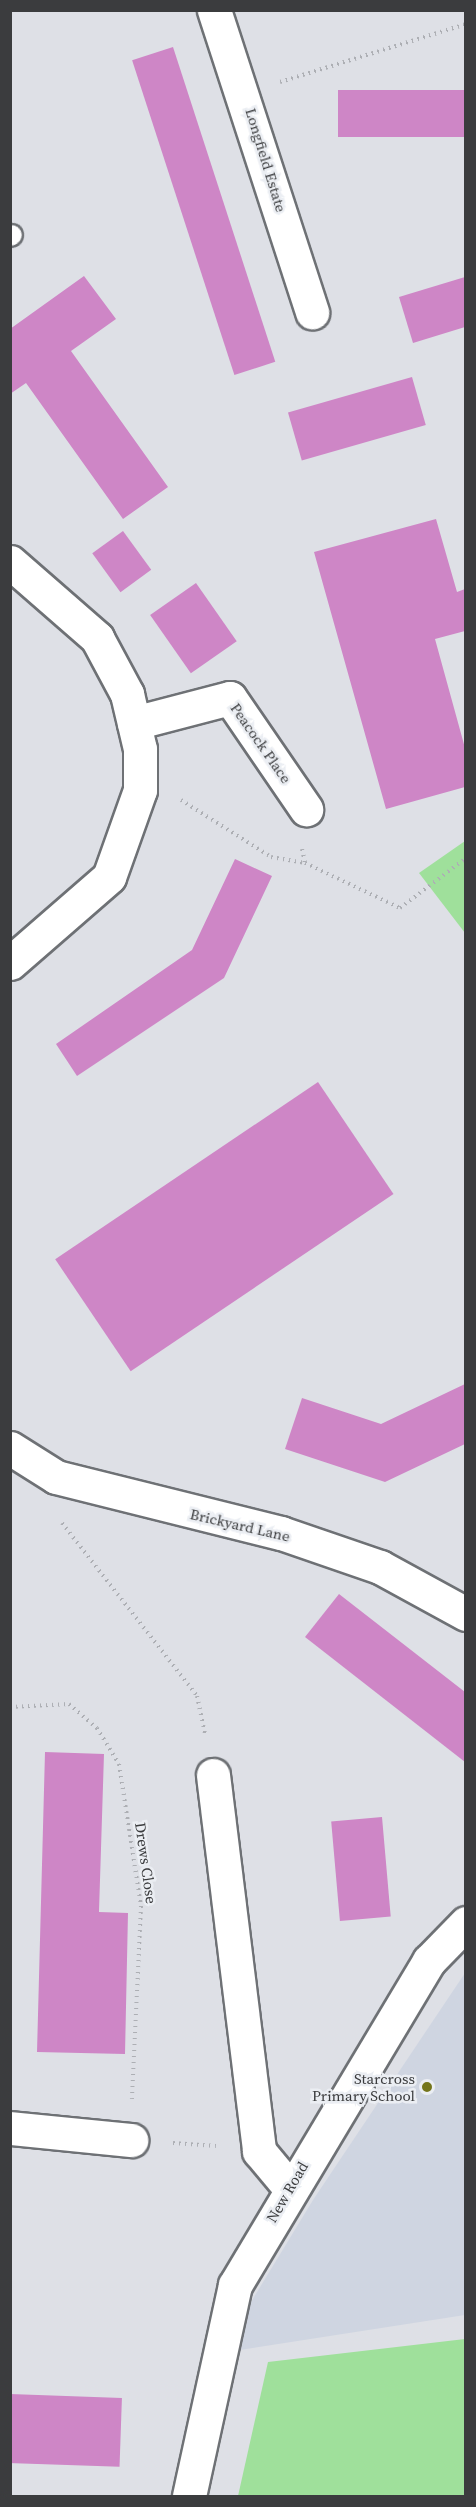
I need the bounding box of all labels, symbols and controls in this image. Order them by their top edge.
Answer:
street label: Longfield Estate [242,106,290,214]
street label: Peacock Place [227,699,295,787]
street label: Brickyard Lane [188,1505,292,1545]
street label: Drews Close [131,1821,161,1905]
place label: Starcross Primary School [312,2069,415,2104]
marker: Starcross Primary School [420,2080,434,2094]
street label: New Road [262,2158,312,2226]

